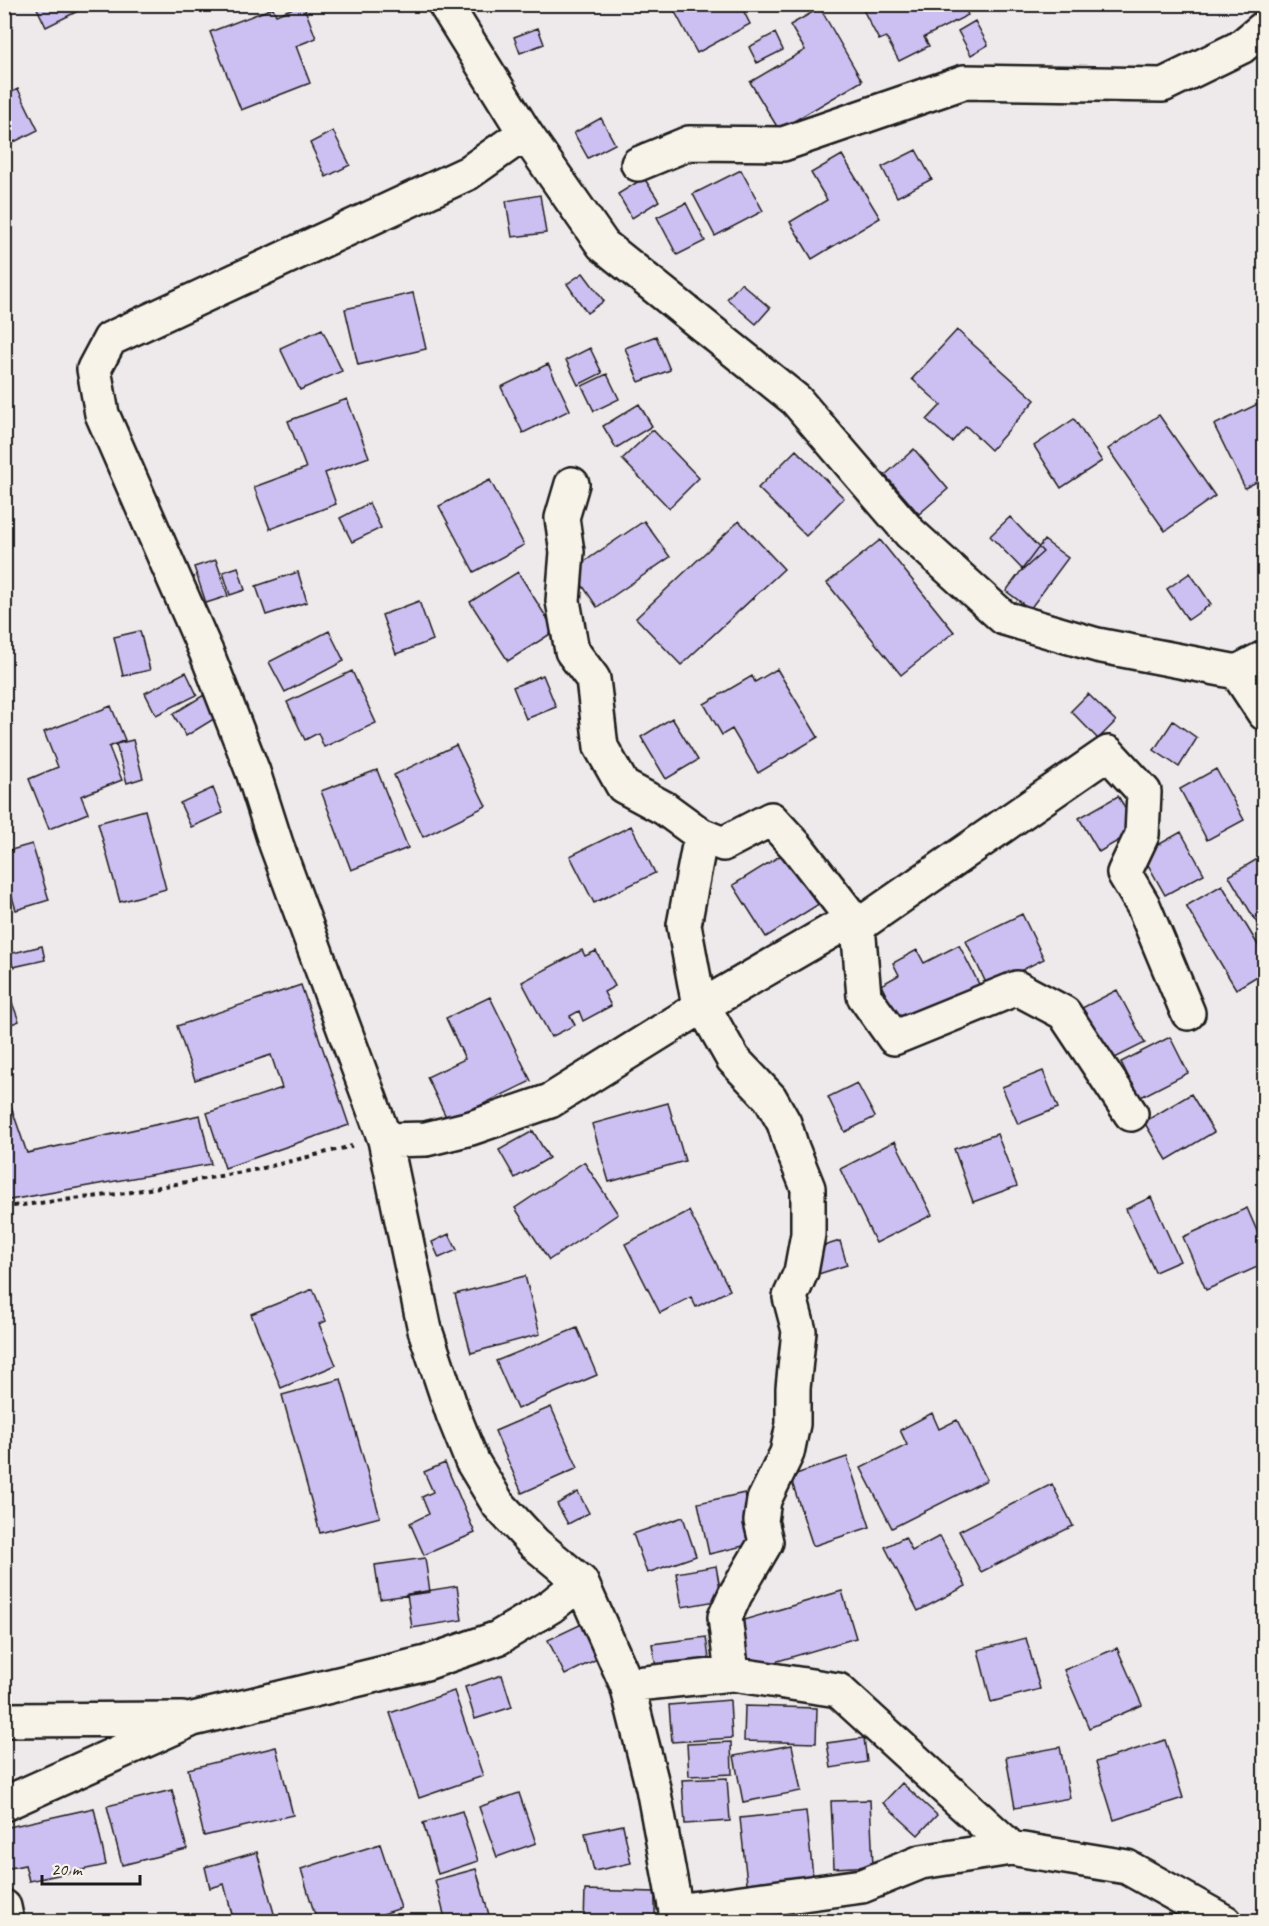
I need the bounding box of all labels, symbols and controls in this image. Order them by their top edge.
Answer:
scale bar [42,1848,140,1886]
text: 20 m [51,1858,84,1880]

